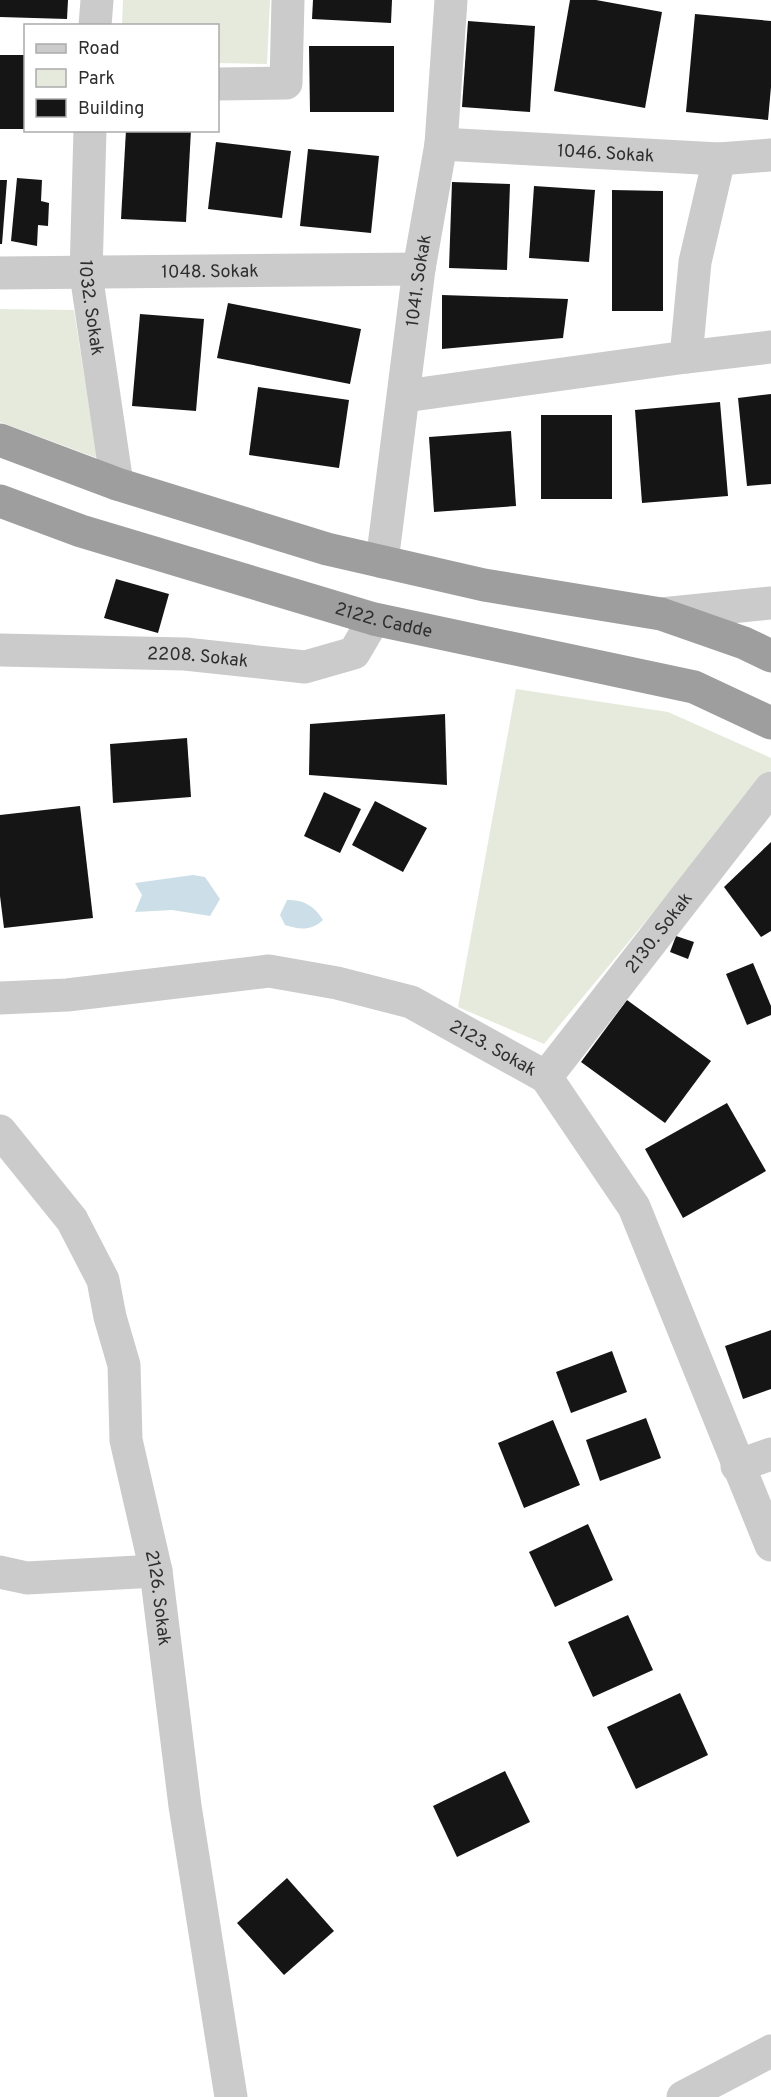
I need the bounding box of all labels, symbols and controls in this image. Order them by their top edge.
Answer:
legend [24,24,219,132]
text: Road [78,38,120,61]
text: Park [78,68,115,91]
text: Building [78,98,144,121]
street label: 1046. Sokak [557,140,655,168]
street label: 1041. Sokak [402,233,438,328]
street label: 1032. Sokak [73,259,108,357]
street label: 1048. Sokak [161,261,259,284]
street label: 2122. Cadde [332,598,434,644]
street label: 2208. Sokak [147,643,249,674]
street label: 2130. Sokak [621,888,698,979]
street label: 2123. Sokak [445,1016,540,1082]
street label: 2126. Sokak [139,1548,175,1647]

